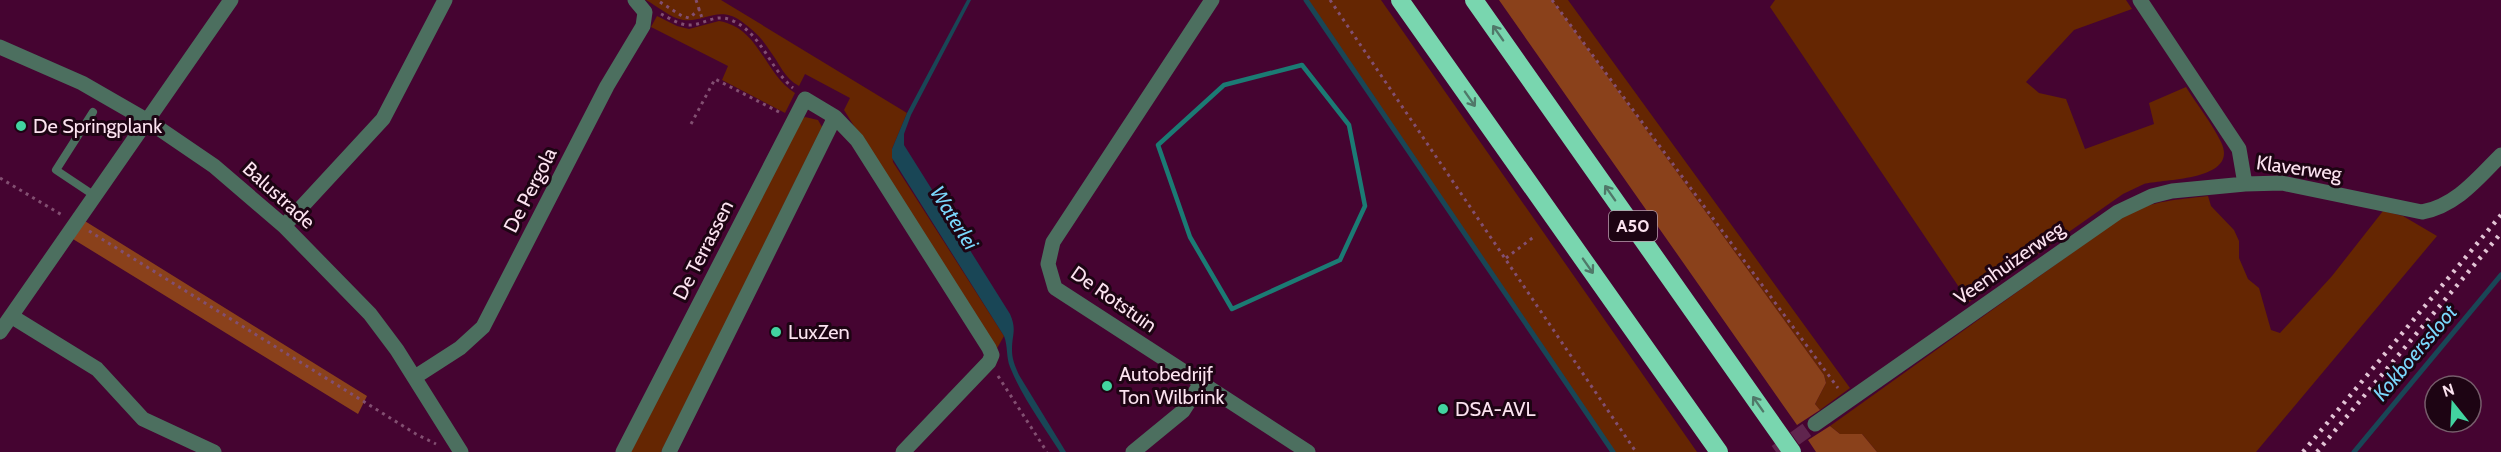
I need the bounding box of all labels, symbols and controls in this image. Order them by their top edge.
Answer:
one-way arrow [1492,26,1504,42]
one-way arrow [1464,91,1476,107]
place label: De Springplank [33,114,162,138]
marker: De Springplank [14,119,28,133]
street label: De Pergola [498,143,562,236]
street label: Klaverweg [2255,150,2344,186]
street label: Balustrade [238,156,320,234]
water label: Waterlei [925,181,984,255]
one-way arrow [1604,185,1616,201]
street label: De Terrassen [668,196,738,304]
road number: A50 [1609,211,1657,241]
street label: Veenhuizerweg [1949,216,2069,310]
one-way arrow [1582,258,1594,274]
street label: De Rotstuin [1066,261,1162,337]
water label: Kokboerssloot [2367,299,2462,406]
place label: LuxZen [788,320,850,344]
marker: LuxZen [769,325,783,339]
place label: Autobedrijf Ton Wilbrink [1119,362,1224,409]
north arrow [2423,374,2483,434]
marker: Autobedrijf Ton Wilbrink [1100,379,1114,393]
text: N [2440,379,2457,401]
one-way arrow [1752,396,1764,412]
place label: DSA-AVL [1455,397,1536,421]
marker: DSA-AVL [1436,402,1450,416]

